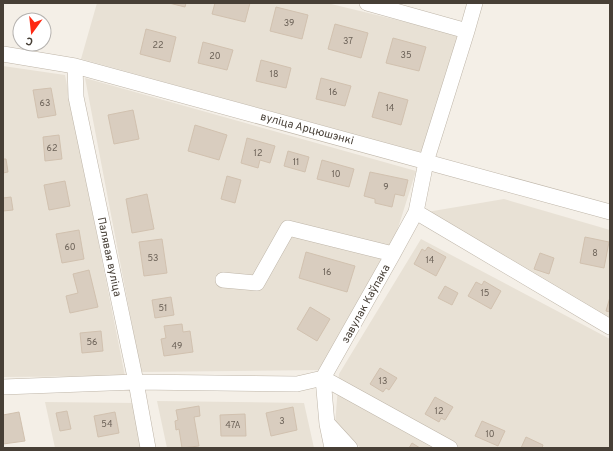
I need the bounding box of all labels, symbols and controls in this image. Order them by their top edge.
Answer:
north arrow [12,12,52,52]
house number: 39 [284,18,294,29]
text: С [24,33,35,48]
house number: 37 [343,36,353,47]
house number: 22 [152,40,164,51]
house number: 35 [400,50,412,61]
house number: 20 [209,51,221,62]
house number: 18 [270,69,278,80]
house number: 16 [329,87,337,98]
house number: 63 [40,98,50,109]
house number: 14 [386,103,395,114]
street label: вуліца Арцюшэнкі [259,110,355,148]
house number: 62 [47,143,57,154]
house number: 12 [254,148,262,159]
house number: 11 [293,157,299,168]
house number: 10 [331,169,341,180]
house number: 9 [383,182,389,193]
street label: Палявая вуліца [94,216,124,298]
house number: 60 [64,242,76,253]
house number: 8 [592,248,598,259]
house number: 53 [147,253,159,264]
house number: 14 [426,255,435,266]
street label: завулак Каўпака [339,262,394,346]
house number: 16 [323,267,331,278]
house number: 15 [481,288,489,299]
house number: 51 [159,303,167,314]
house number: 56 [87,337,97,348]
house number: 49 [172,341,182,352]
house number: 13 [379,376,387,387]
house number: 12 [435,406,443,417]
house number: 3 [279,416,285,427]
house number: 54 [101,419,113,430]
house number: 47А [225,420,241,431]
house number: 10 [485,429,495,440]

